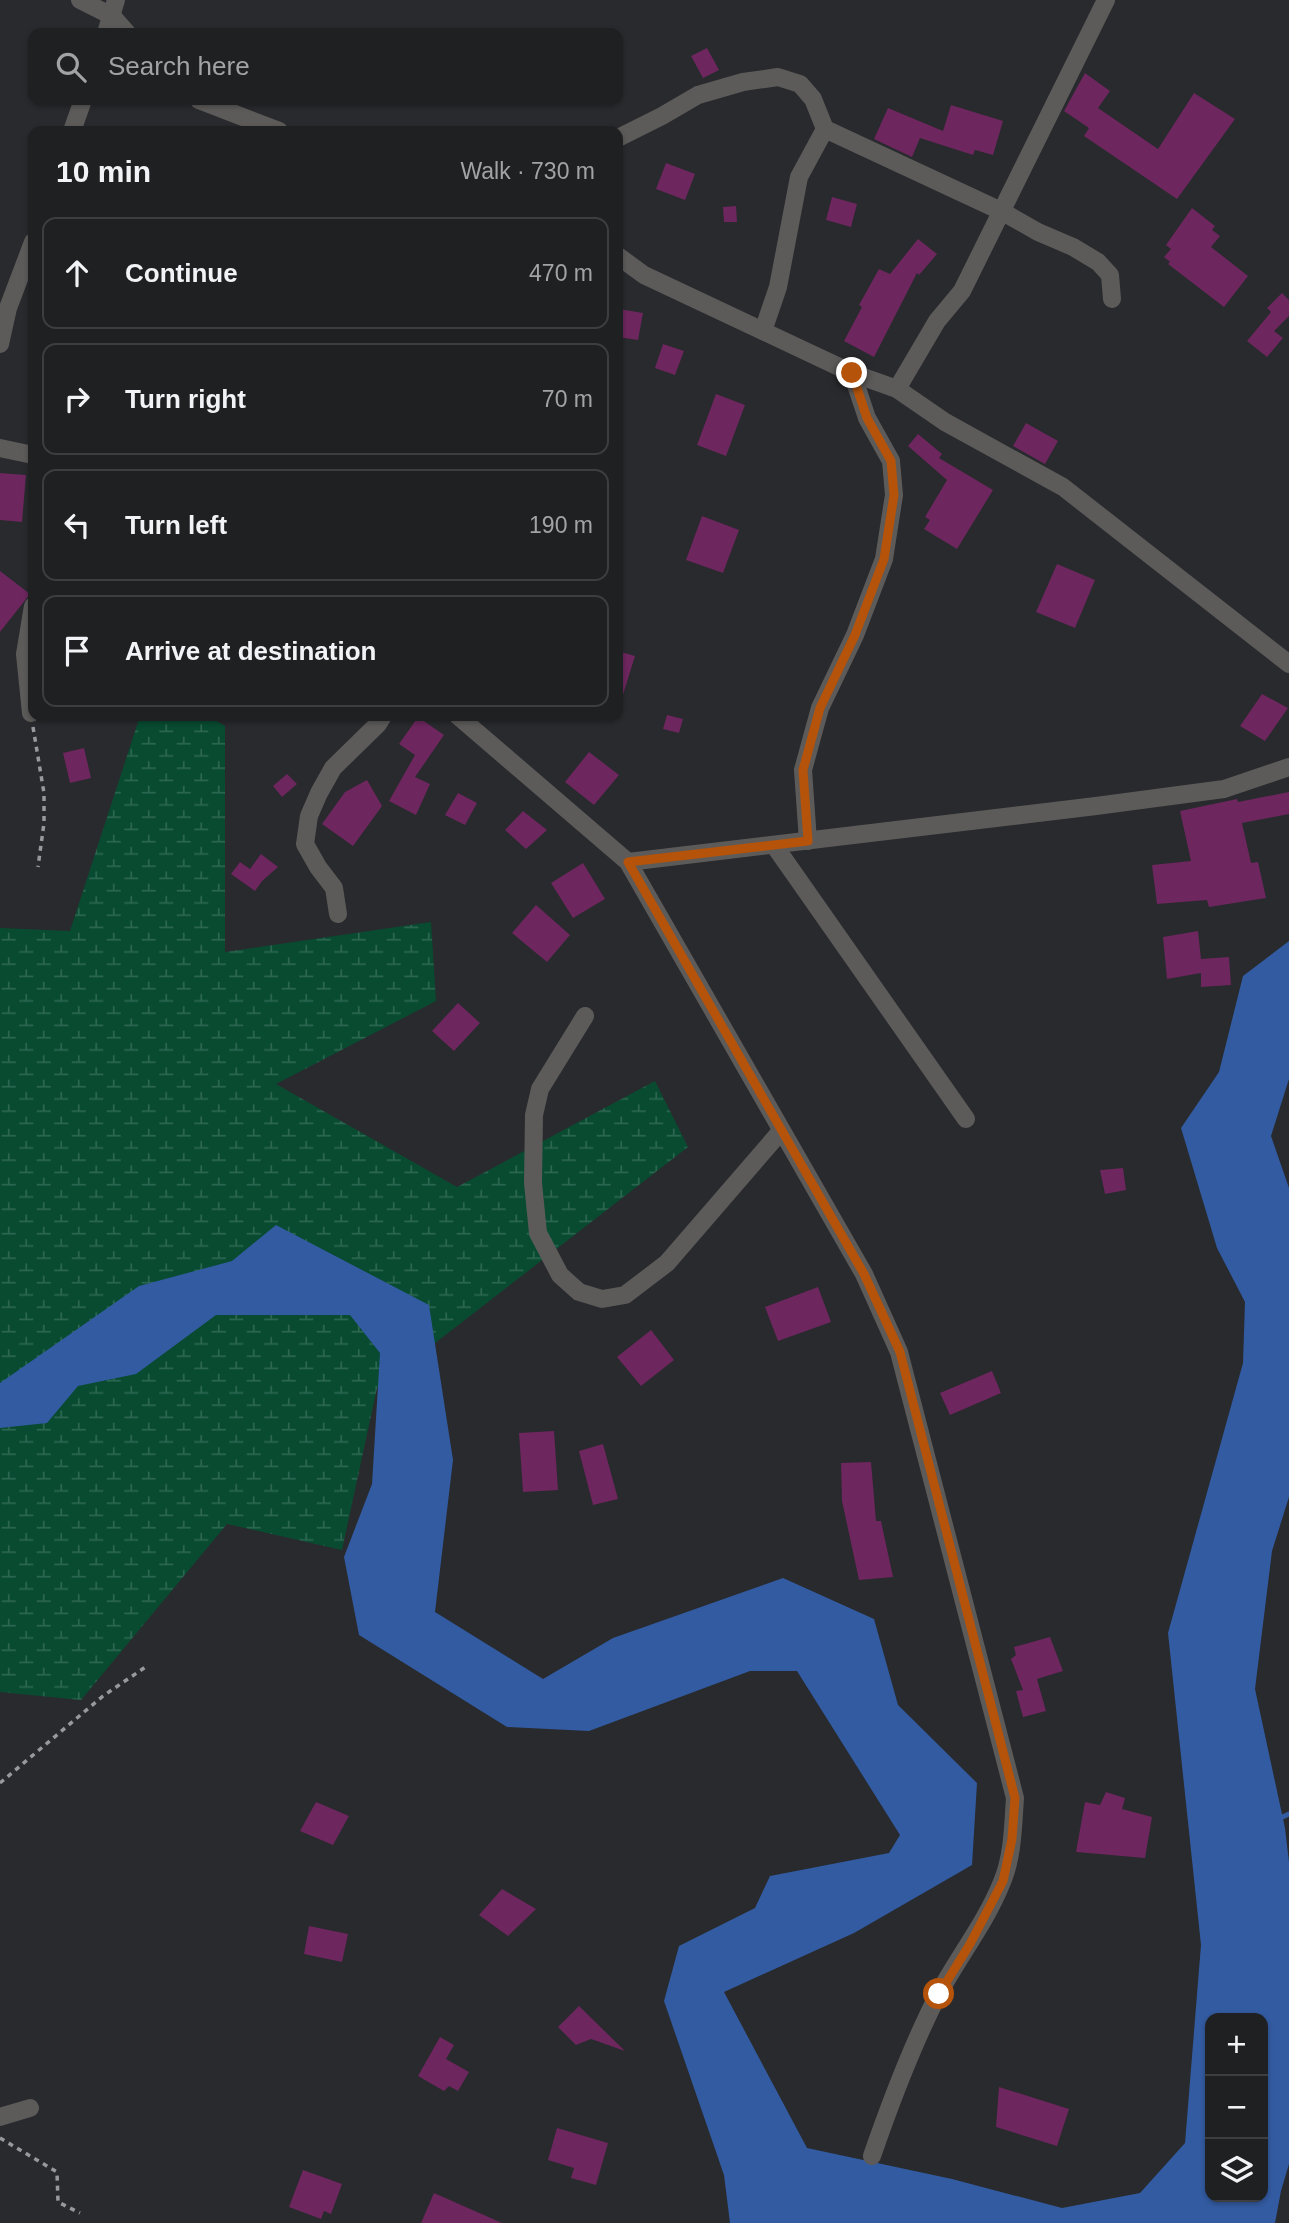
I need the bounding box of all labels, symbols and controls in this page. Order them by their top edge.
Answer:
search box [28,28,623,105]
icon: search [52,48,90,86]
text: Search here [108,51,250,81]
text: 10 min [56,155,151,188]
text: Walk · 730 m [460,158,595,184]
icon: ahead [58,254,96,292]
text: Continue [125,258,238,288]
text: 470 m [529,260,593,286]
route end [836,357,867,388]
icon: right [58,380,96,418]
text: Turn right [125,384,246,414]
text: 70 m [542,386,593,412]
icon: left [58,506,96,544]
text: Turn left [125,510,227,540]
text: 190 m [529,512,593,538]
icon: arrive [58,632,96,670]
text: Arrive at destination [125,636,376,666]
route start [923,1978,954,2009]
map controls [1205,2013,1268,2202]
button: + [1205,2013,1268,2076]
button: − [1205,2076,1268,2139]
button: layers [1205,2139,1268,2202]

